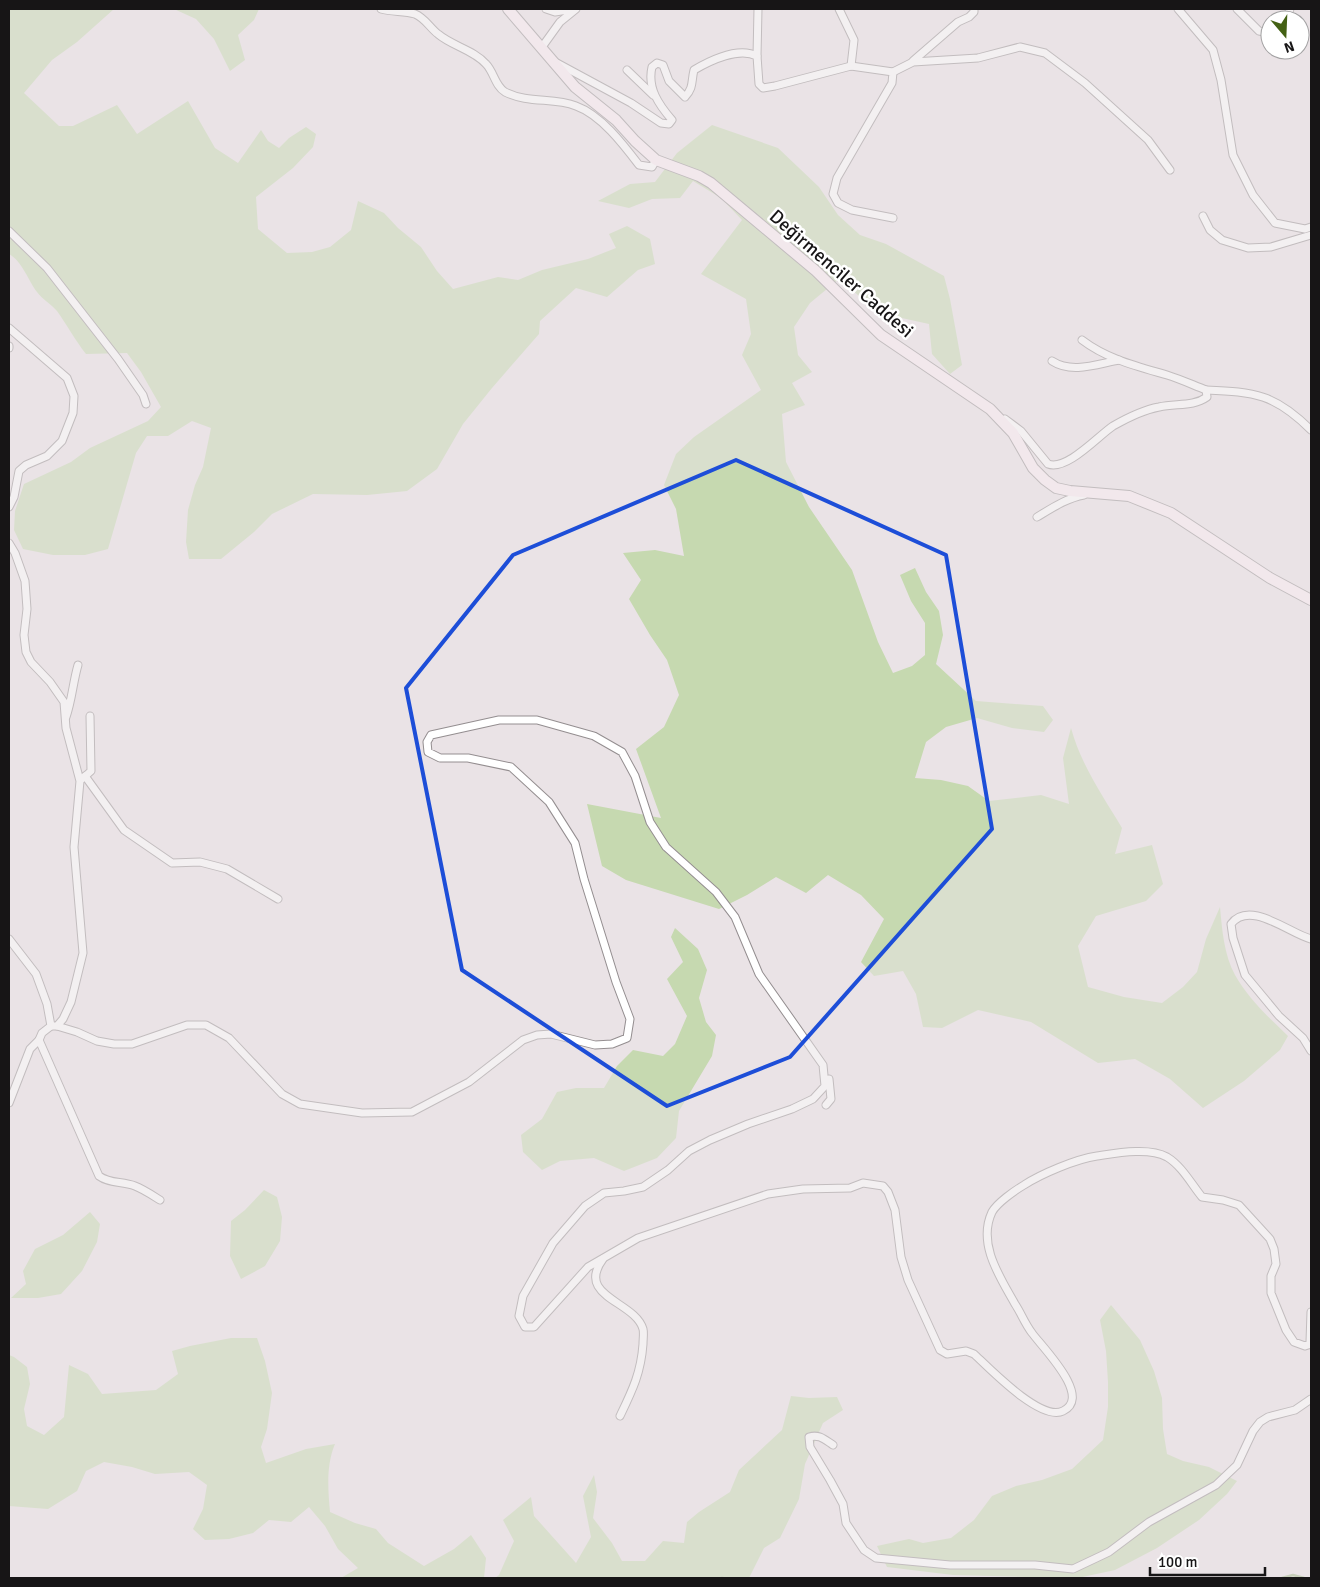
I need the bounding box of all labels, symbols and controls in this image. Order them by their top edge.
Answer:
north arrow [1260,10,1310,60]
text: N [1282,37,1296,56]
street label: Değirmenciler Caddesi [764,205,918,343]
scale bar [1150,1544,1265,1576]
text: 100 m [1158,1553,1198,1571]

